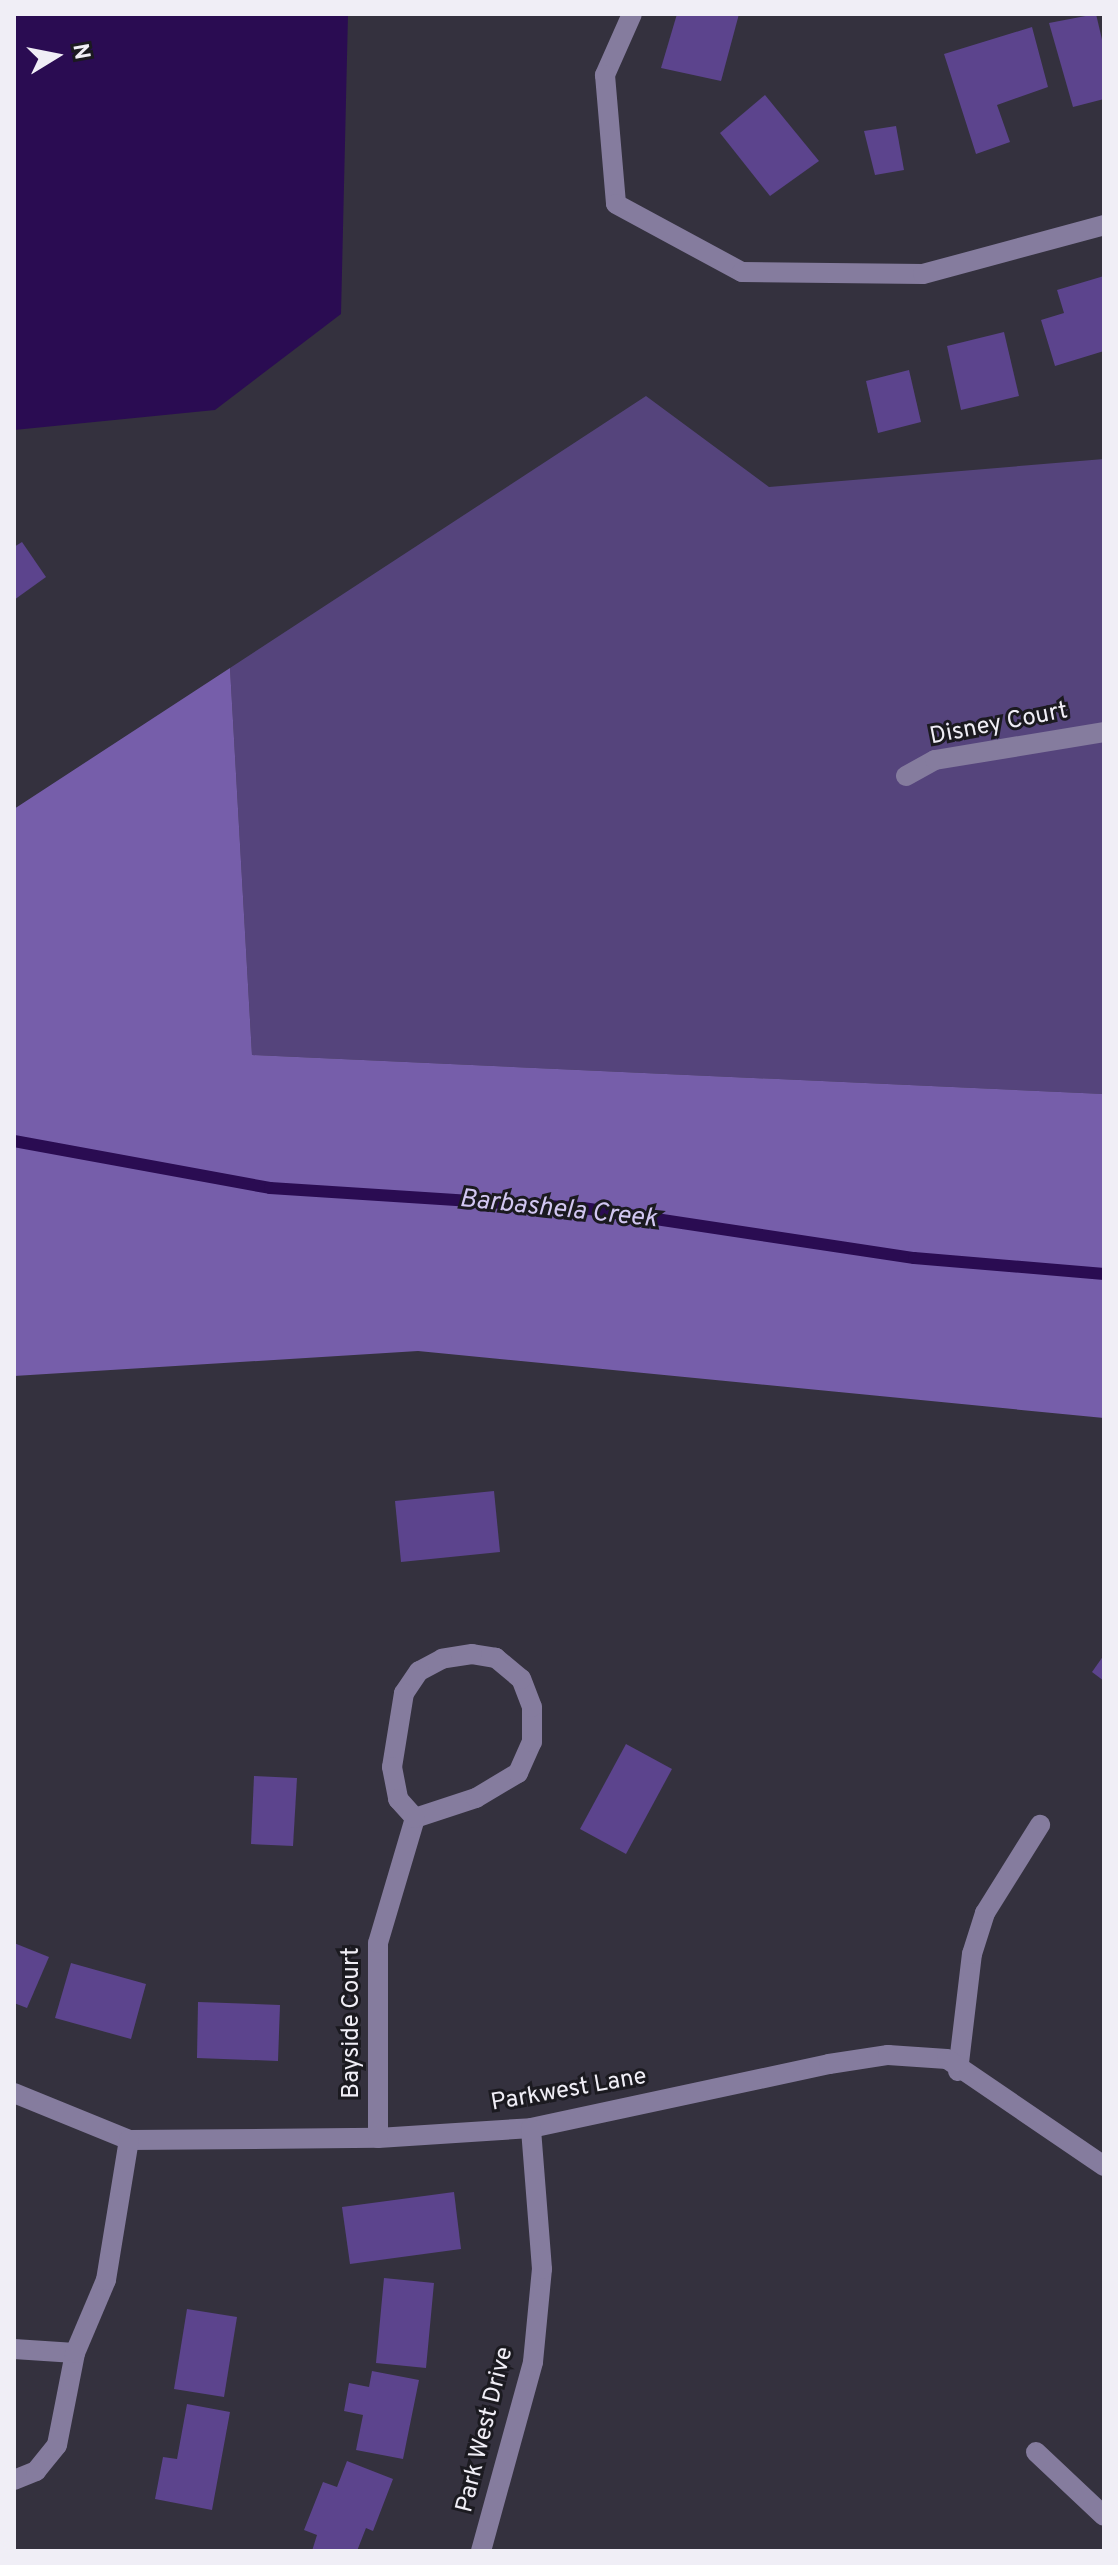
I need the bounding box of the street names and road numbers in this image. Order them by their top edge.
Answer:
street label: Disney Court [928,698,1070,752]
street label: Bayside Court [339,1947,367,2099]
street label: Parkwest Lane [489,2063,649,2119]
street label: Park West Drive [451,2344,521,2516]

